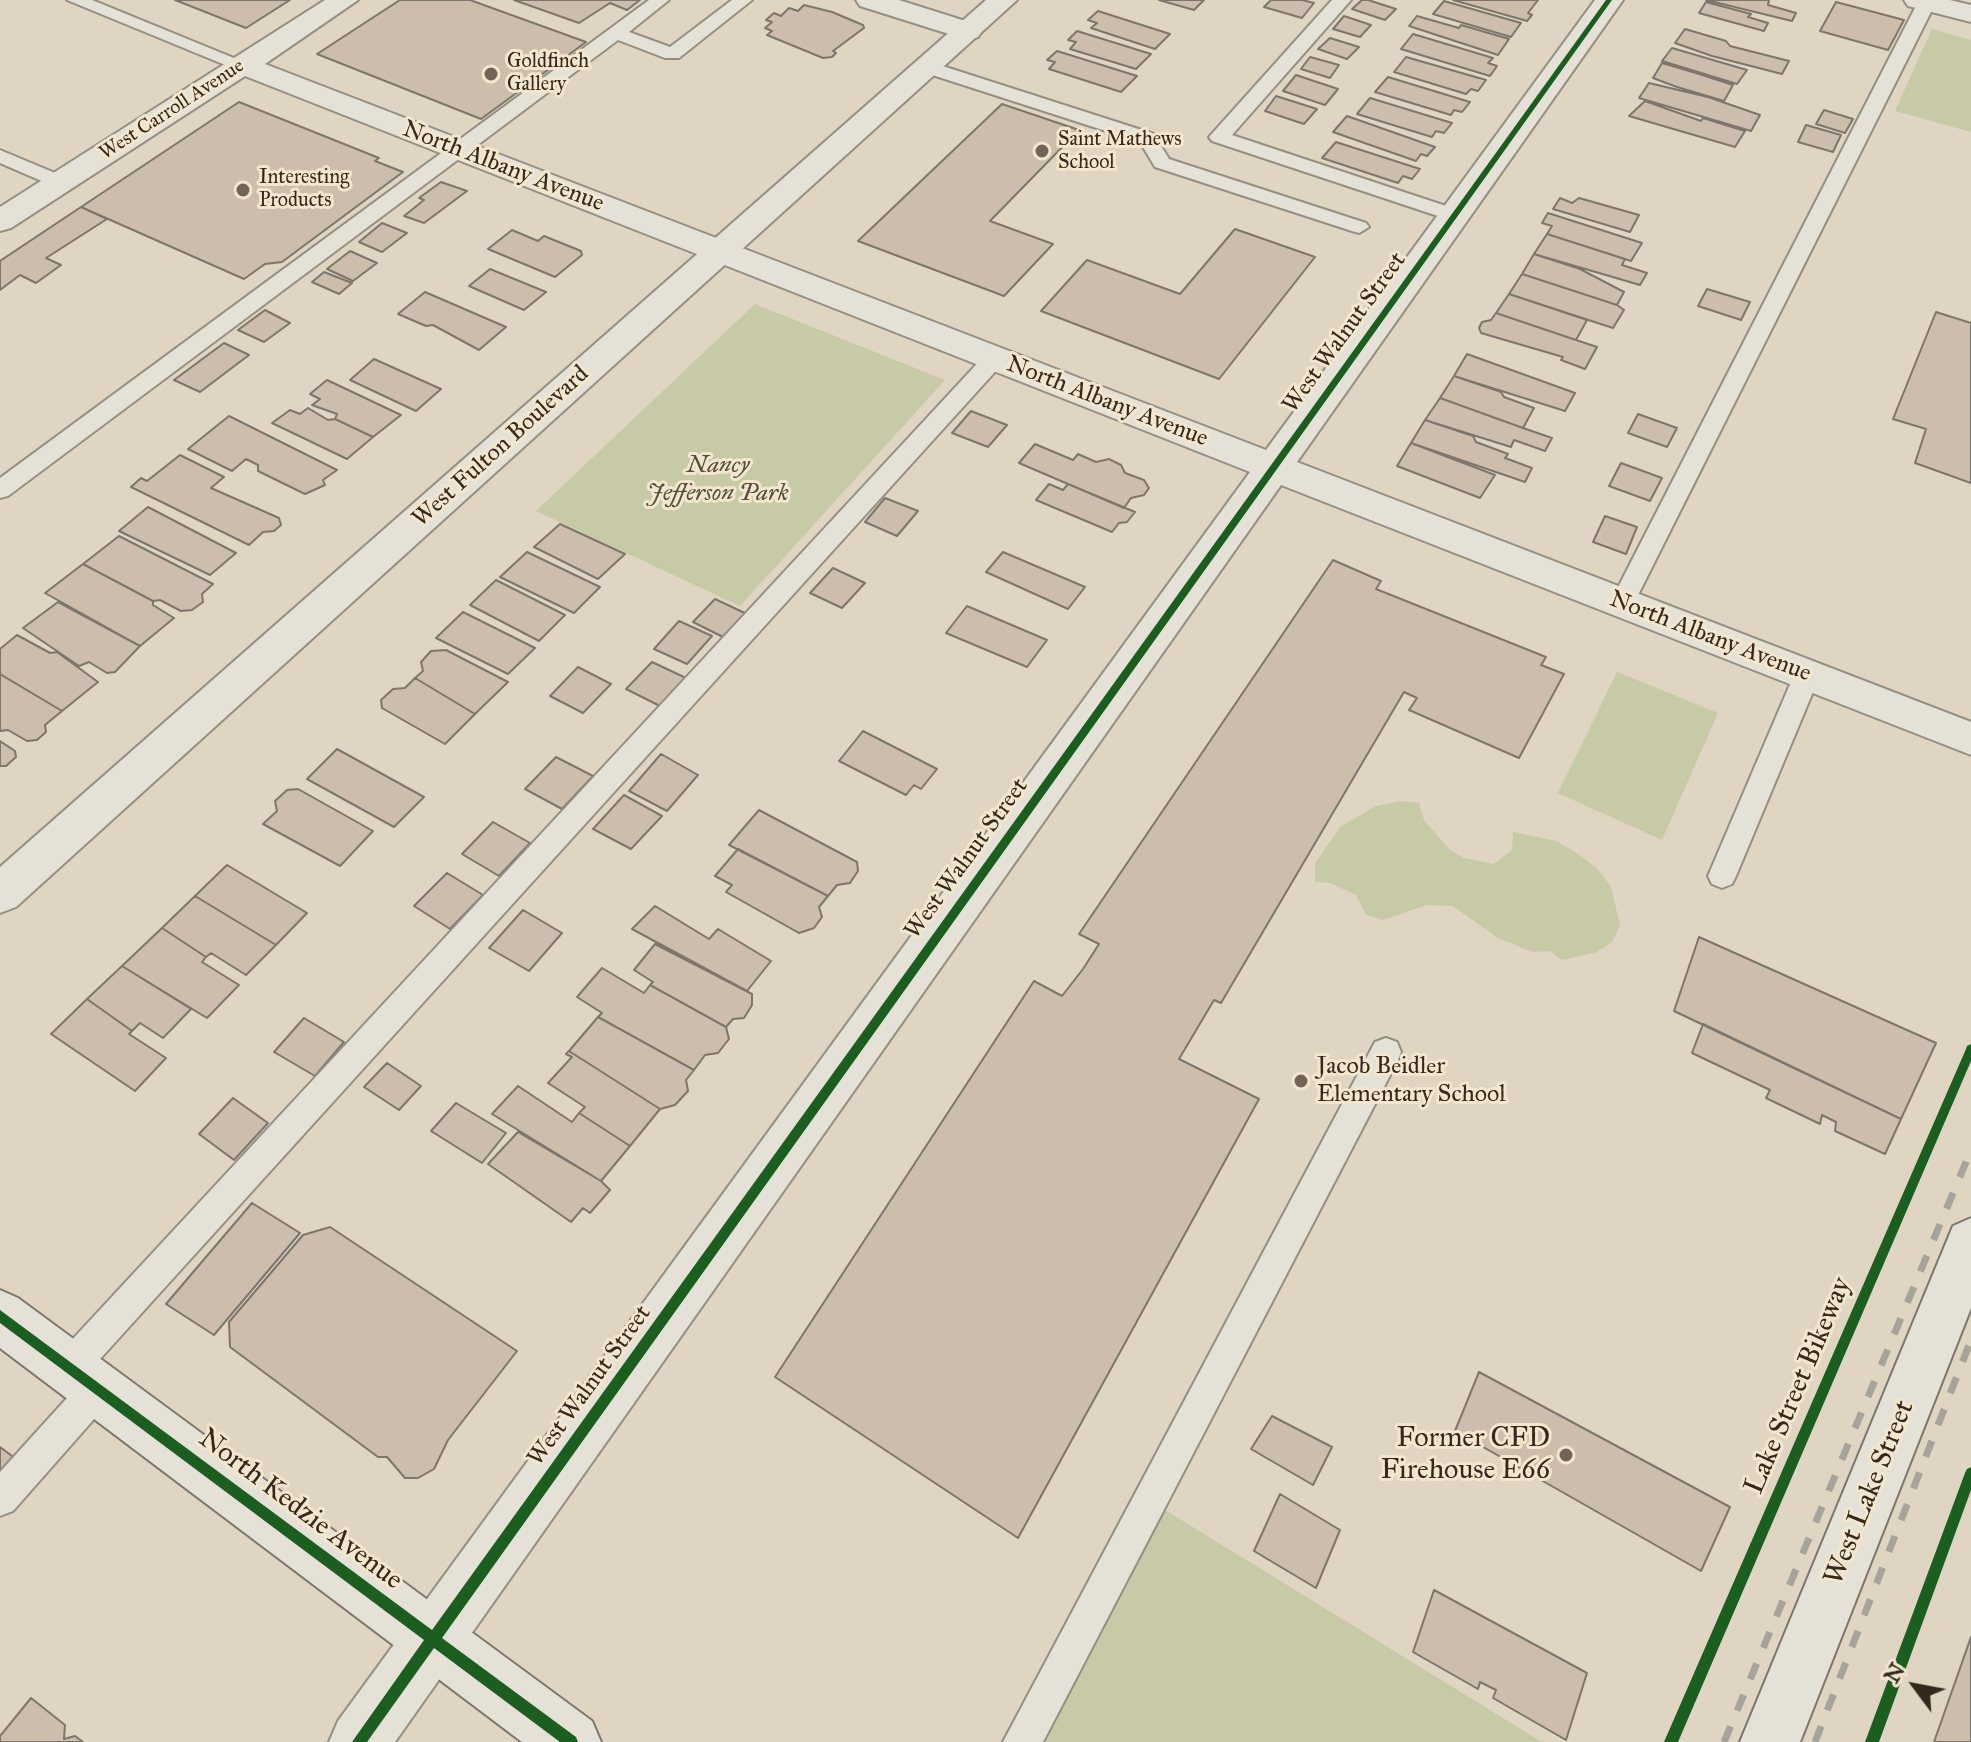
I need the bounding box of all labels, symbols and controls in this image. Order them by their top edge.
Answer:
place label: Goldfinch Gallery [507,50,589,97]
street label: West Carroll Avenue [95,54,249,166]
marker: Goldfinch Gallery [482,65,500,83]
street label: North Albany Avenue [398,115,608,219]
place label: Saint Mathews School [1058,128,1181,175]
marker: Saint Mathews School [1033,142,1051,160]
place label: Interesting Products [259,166,349,213]
marker: Interesting Products [234,181,252,199]
street label: West Walnut Street [1277,247,1413,419]
street label: North Albany Avenue [1002,350,1212,454]
street label: West Fulton Boulevard [407,360,595,534]
park label: Nancy Jefferson Park [647,452,789,508]
street label: North Albany Avenue [1605,585,1815,689]
street label: West Walnut Street [899,773,1035,945]
place label: Jacob Beidler Elementary School [1317,1053,1506,1109]
marker: Jacob Beidler Elementary School [1292,1072,1310,1090]
street label: Lake Street Bikeway [1738,1273,1860,1499]
street label: West Walnut Street [522,1300,658,1472]
street label: West Lake Street [1818,1396,1922,1590]
street label: North Kedzie Avenue [191,1422,409,1598]
place label: Former CFD Firehouse E66 [1381,1422,1550,1488]
marker: Former CFD Firehouse E66 [1557,1446,1575,1464]
north arrow [1875,1646,1955,1726]
text: N [1878,1658,1911,1688]

